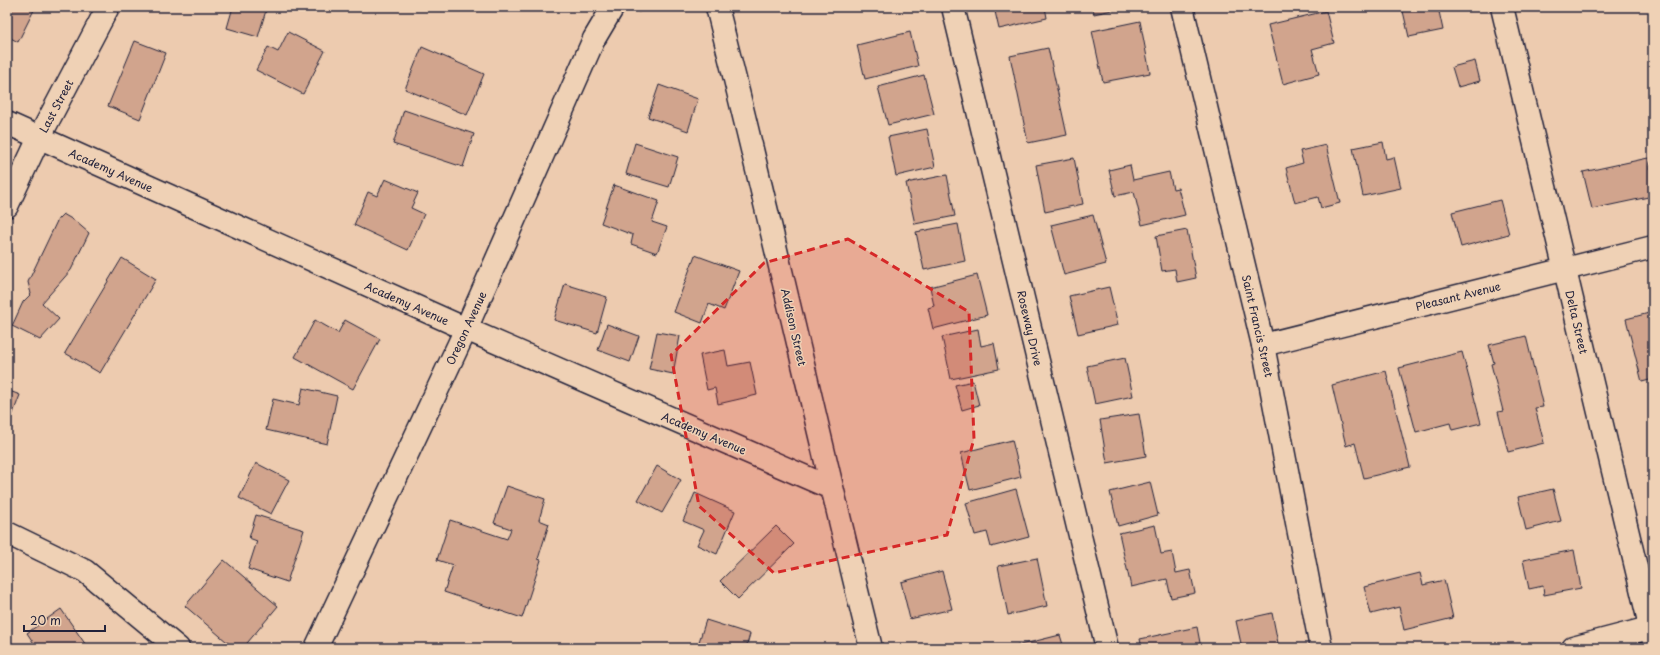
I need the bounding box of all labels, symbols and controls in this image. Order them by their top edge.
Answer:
street label: Last Street [35,76,77,136]
street label: Academy Avenue [66,144,156,196]
street label: Saint Francis Street [1238,273,1278,379]
street label: Academy Avenue [362,277,452,329]
street label: Pleasant Avenue [1414,277,1502,315]
street label: Addison Street [777,287,811,368]
street label: Oregon Avenue [441,288,491,368]
street label: Roseway Drive [1013,289,1047,368]
street label: Delta Street [1561,289,1593,356]
street label: Academy Avenue [659,407,749,459]
scale bar [24,607,105,633]
text: 20 m [30,611,61,629]

